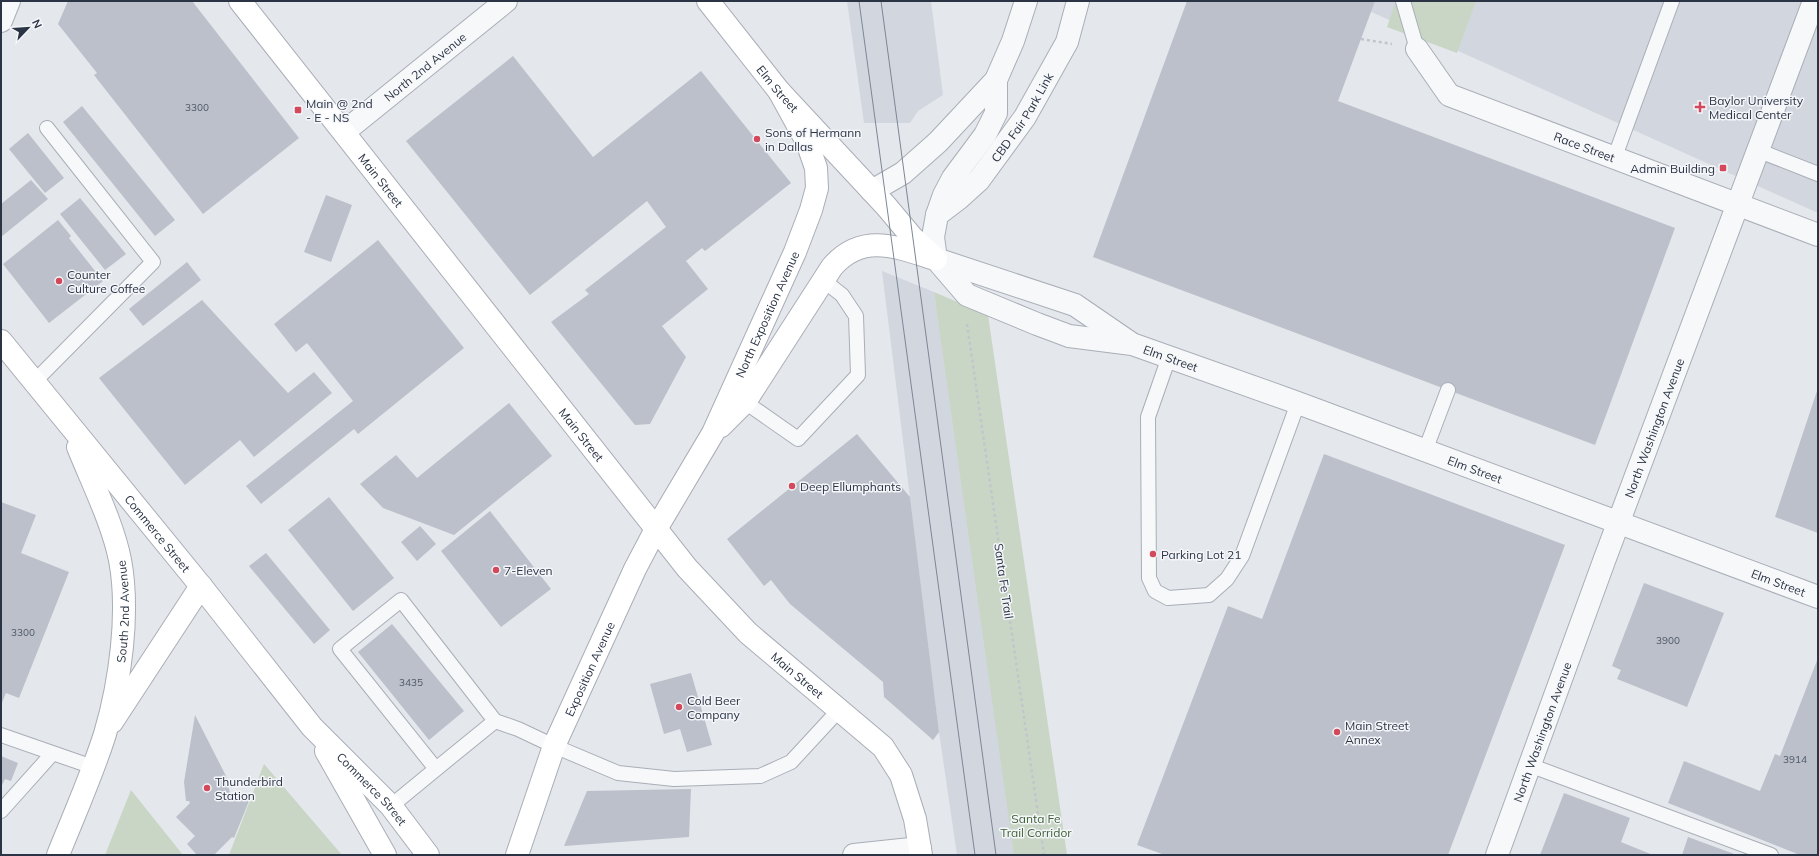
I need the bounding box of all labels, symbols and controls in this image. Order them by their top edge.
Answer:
north arrow [8,8,48,48]
text: N [29,17,45,30]
street label: North 2nd Avenue [381,29,469,104]
street label: Elm Street [754,62,802,115]
street label: CBD Fair Park Link [987,69,1056,165]
place label: Baylor University Medical Center [1709,93,1804,122]
place label: Main @ 2nd - E - NS [306,96,373,125]
house number: 3300 [185,101,209,114]
marker: Baylor University Medical Center [1694,101,1706,113]
marker: Main @ 2nd - E - NS [293,105,303,115]
place label: Sons of Hermann in Dallas [765,125,861,154]
street label: Race Street [1552,128,1617,165]
marker: Sons of Hermann in Dallas [752,134,762,144]
street label: Main Street [356,150,407,210]
place label: Admin Building [1630,161,1715,176]
marker: Admin Building [1718,163,1728,173]
street label: North Exposition Avenue [732,249,802,380]
place label: Counter Culture Coffee [67,267,145,296]
marker: Counter Culture Coffee [54,276,64,286]
street label: Elm Street [1141,341,1200,374]
street label: North Washington Avenue [1621,356,1687,500]
street label: Main Street [556,405,607,464]
street label: Elm Street [1446,452,1504,486]
place label: Deep Ellumphants [800,479,901,494]
marker: Deep Ellumphants [787,481,797,491]
street label: Commerce Street [122,491,194,575]
street label: Santa Fe Trail [991,542,1017,620]
place label: Parking Lot 21 [1161,547,1242,562]
marker: Parking Lot 21 [1148,549,1158,559]
street label: South 2nd Avenue [113,559,132,664]
place label: 7-Eleven [504,563,553,578]
marker: 7-Eleven [491,565,501,575]
street label: Elm Street [1749,565,1808,599]
street label: Exposition Avenue [561,619,617,718]
house number: 3300 [11,626,35,639]
house number: 3900 [1656,634,1680,647]
street label: Main Street [768,649,827,701]
street label: North Washington Avenue [1509,660,1574,804]
house number: 3435 [399,676,423,689]
place label: Cold Beer Company [687,693,741,722]
marker: Cold Beer Company [674,702,684,712]
place label: Main Street Annex [1345,718,1409,747]
marker: Main Street Annex [1332,727,1342,737]
street label: Commerce Street [334,749,410,828]
house number: 3914 [1783,753,1807,766]
place label: Thunderbird Station [215,774,283,803]
marker: Thunderbird Station [202,783,212,793]
park label: Santa Fe Trail Corridor [1000,811,1072,840]

